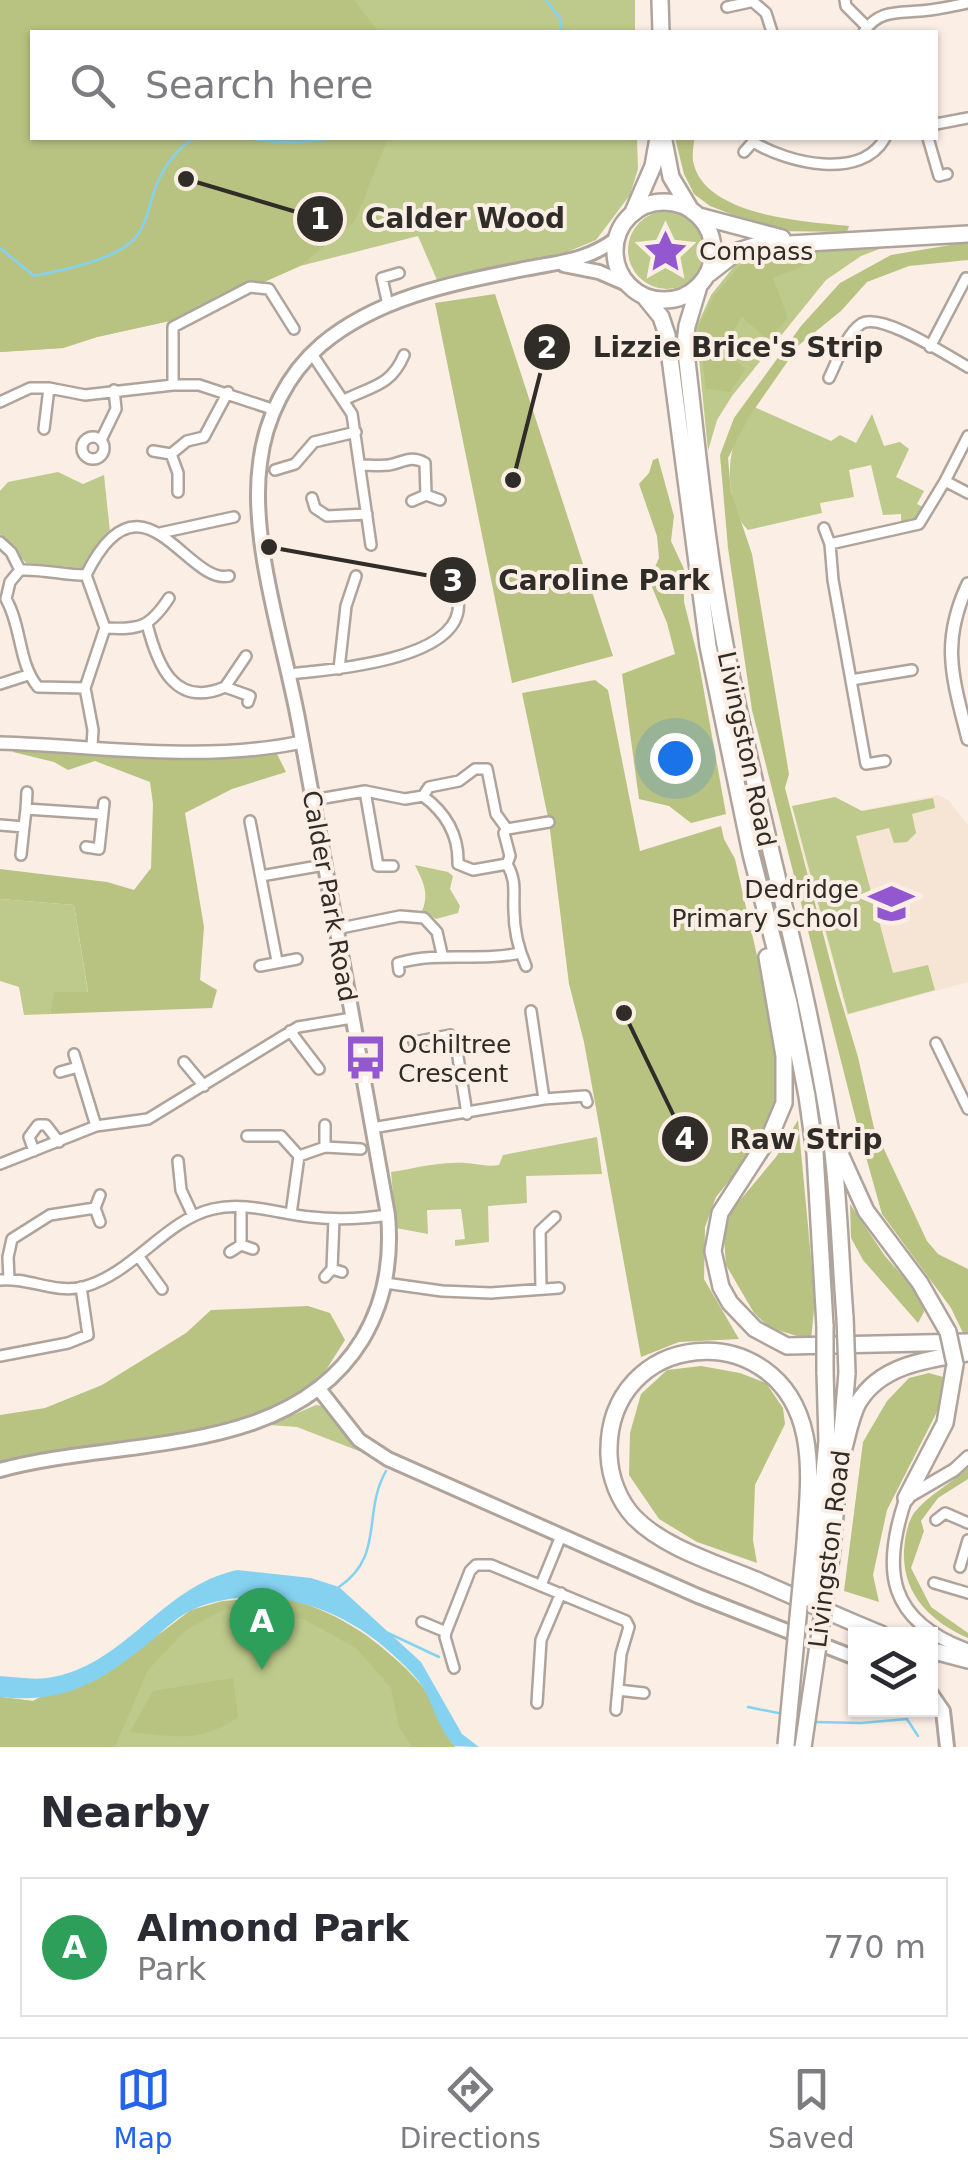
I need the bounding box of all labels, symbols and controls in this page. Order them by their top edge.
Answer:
search box [30,30,938,140]
icon: search [65,58,120,113]
text: Search here [145,63,373,107]
callout: Calder Wood [295,190,585,248]
text: 1 [310,201,330,236]
text: Calder Wood [365,202,565,235]
place icon: Compass [642,227,690,275]
place label: Compass [699,237,813,266]
callout: Lizzie Brice's Strip [522,318,903,376]
text: 2 [537,330,557,365]
text: Lizzie Brice's Strip [593,331,883,364]
callout: Caroline Park [428,551,729,609]
text: 3 [443,563,463,598]
text: Caroline Park [498,564,711,597]
street label: Livingston Road [712,649,781,849]
your location [650,733,701,784]
street label: Calder Park Road [297,788,362,1004]
place label: Dedridge Primary School [671,875,859,933]
school or university icon: Dedridge Primary School [868,879,916,927]
place label: Ochiltree Crescent [398,1030,511,1088]
bus stop icon: Ochiltree Crescent [341,1034,389,1082]
callout: Raw Strip [660,1110,903,1168]
text: 4 [675,1121,695,1156]
text: Raw Strip [729,1123,883,1156]
street label: Livingston Road [803,1449,856,1650]
pin: A [230,1588,294,1670]
map controls [848,1627,938,1717]
button: layers [848,1627,938,1717]
text: Nearby [40,1788,210,1837]
text: Almond Park [137,1906,409,1950]
text: A [62,1928,87,1966]
text: 770 m [824,1928,926,1966]
text: Park [137,1950,206,1988]
tab: Map [114,2062,173,2155]
tab: Directions [400,2062,541,2155]
tab: Saved [768,2062,854,2155]

